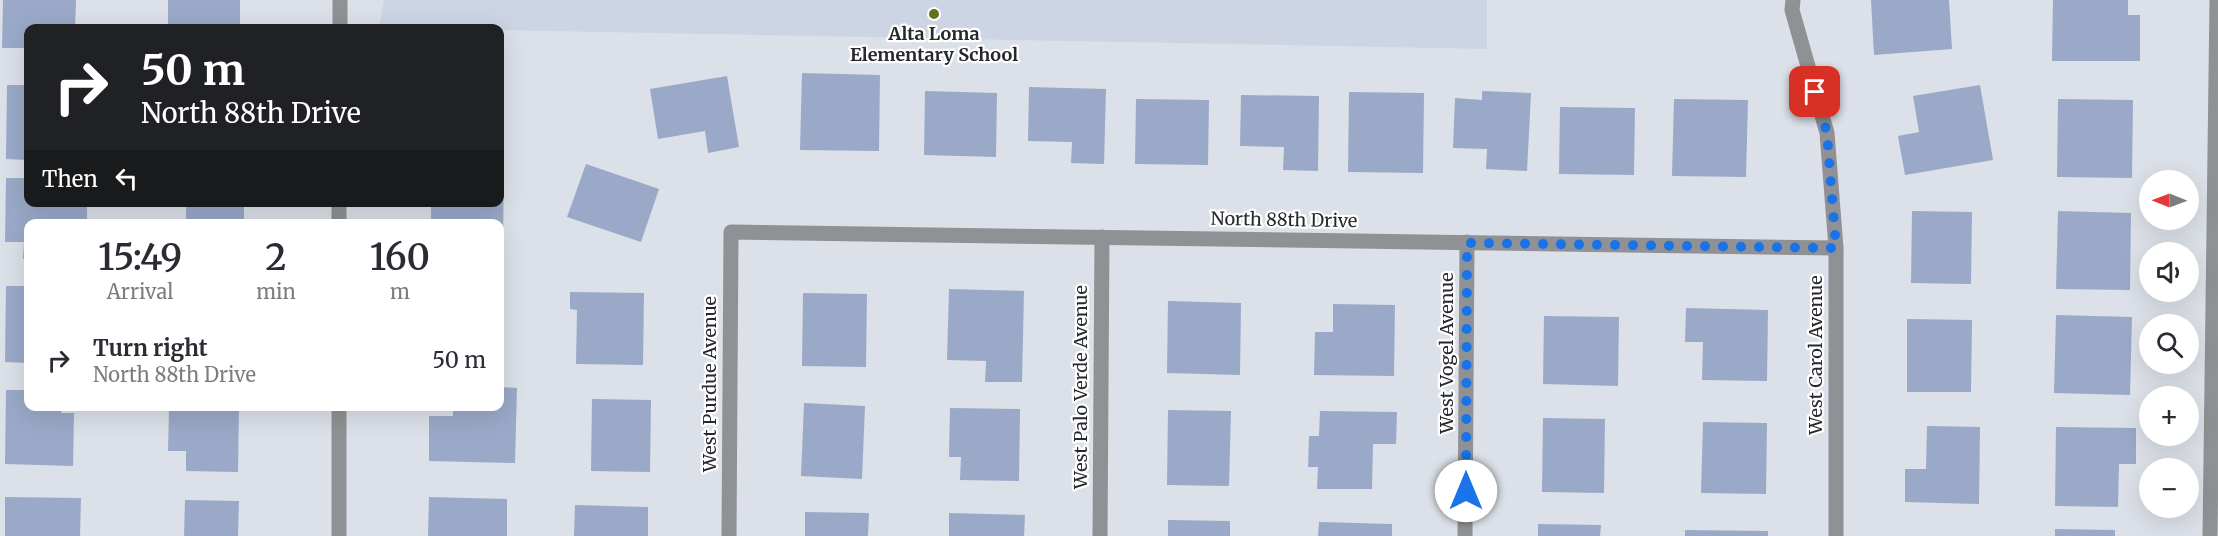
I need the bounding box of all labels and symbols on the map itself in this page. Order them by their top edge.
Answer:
marker: Alta Loma Elementary School [927,7,941,21]
place label: Alta Loma Elementary School [850,22,1018,66]
pin [1789,66,1840,117]
north arrow [2139,170,2199,230]
street label: North 88th Drive [1211,207,1357,232]
street label: West Vogel Avenue [1435,272,1458,435]
street label: West Carol Avenue [1804,275,1827,436]
street label: West Palo Verde Avenue [1069,285,1092,490]
street label: West Purdue Avenue [698,296,721,473]
position arrow [1434,459,1498,523]

